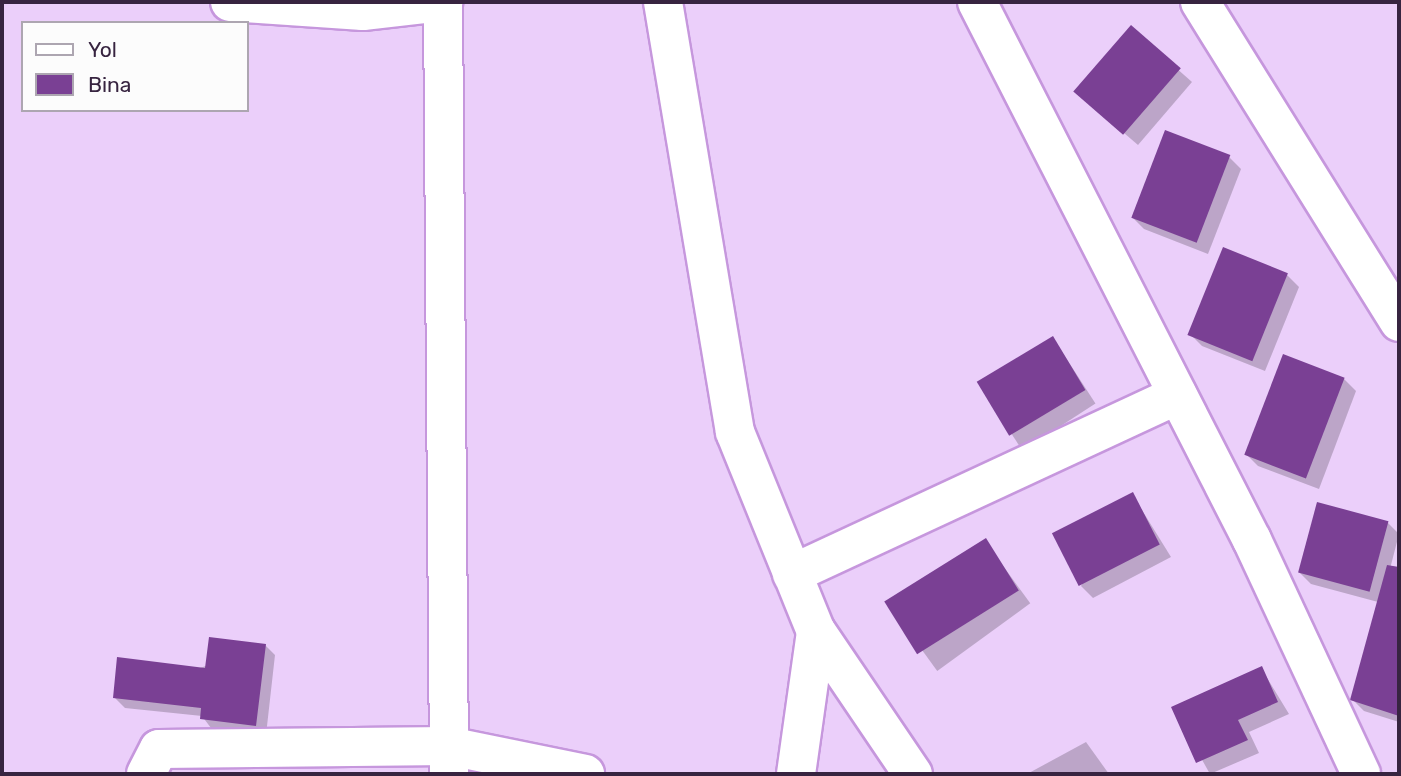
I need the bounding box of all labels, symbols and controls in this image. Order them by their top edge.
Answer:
legend [21,21,248,112]
text: Yol [88,37,117,62]
text: Bina [88,72,131,97]

